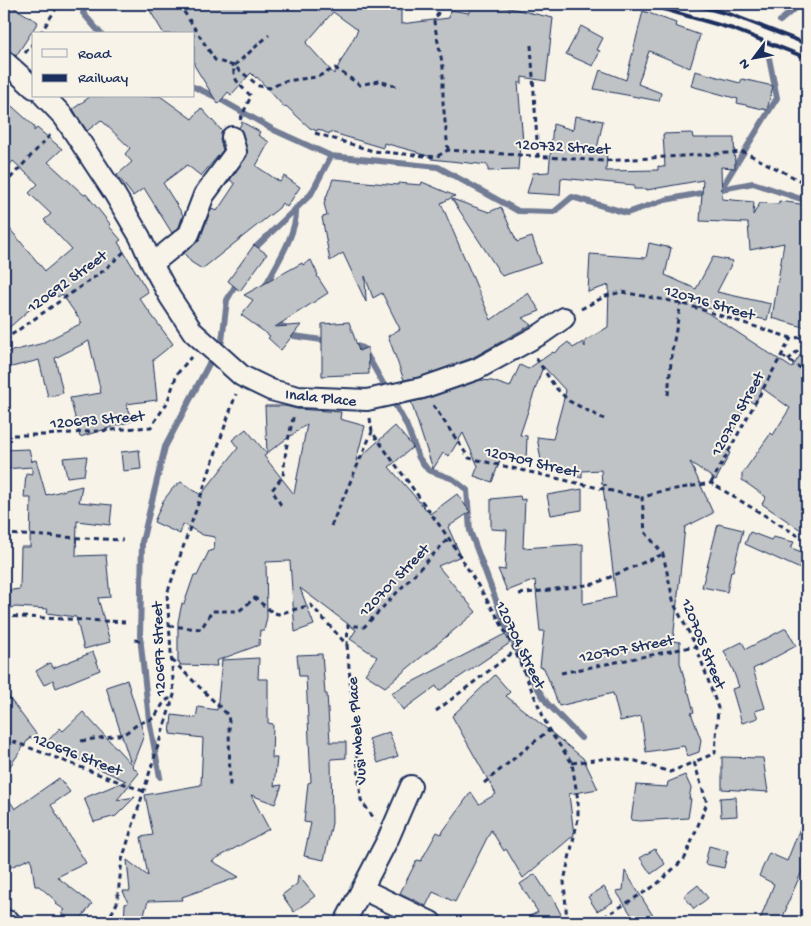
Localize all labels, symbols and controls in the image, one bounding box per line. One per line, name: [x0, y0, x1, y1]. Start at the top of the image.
legend: [32, 32, 195, 98]
north arrow: [728, 32, 778, 82]
text: Road: [78, 46, 112, 64]
text: N: [735, 55, 755, 72]
text: Railway: [78, 70, 129, 88]
street label: 120732 Street: [514, 136, 612, 161]
street label: 120692 Street: [24, 247, 113, 319]
street label: 120716 Street: [661, 282, 758, 327]
street label: 120718 Street: [708, 368, 771, 461]
street label: Inala Place: [284, 386, 358, 413]
street label: 120693 Street: [49, 408, 147, 435]
street label: 120709 Street: [482, 443, 581, 484]
street label: 120701 Street: [355, 540, 436, 622]
street label: 120705 Street: [675, 595, 729, 694]
street label: 120704 Street: [489, 598, 549, 694]
street label: 120697 Street: [149, 600, 172, 697]
street label: 120707 Street: [577, 632, 677, 669]
street label: Vusi Mbele Place: [344, 675, 373, 786]
street label: 120696 Street: [28, 730, 125, 783]

